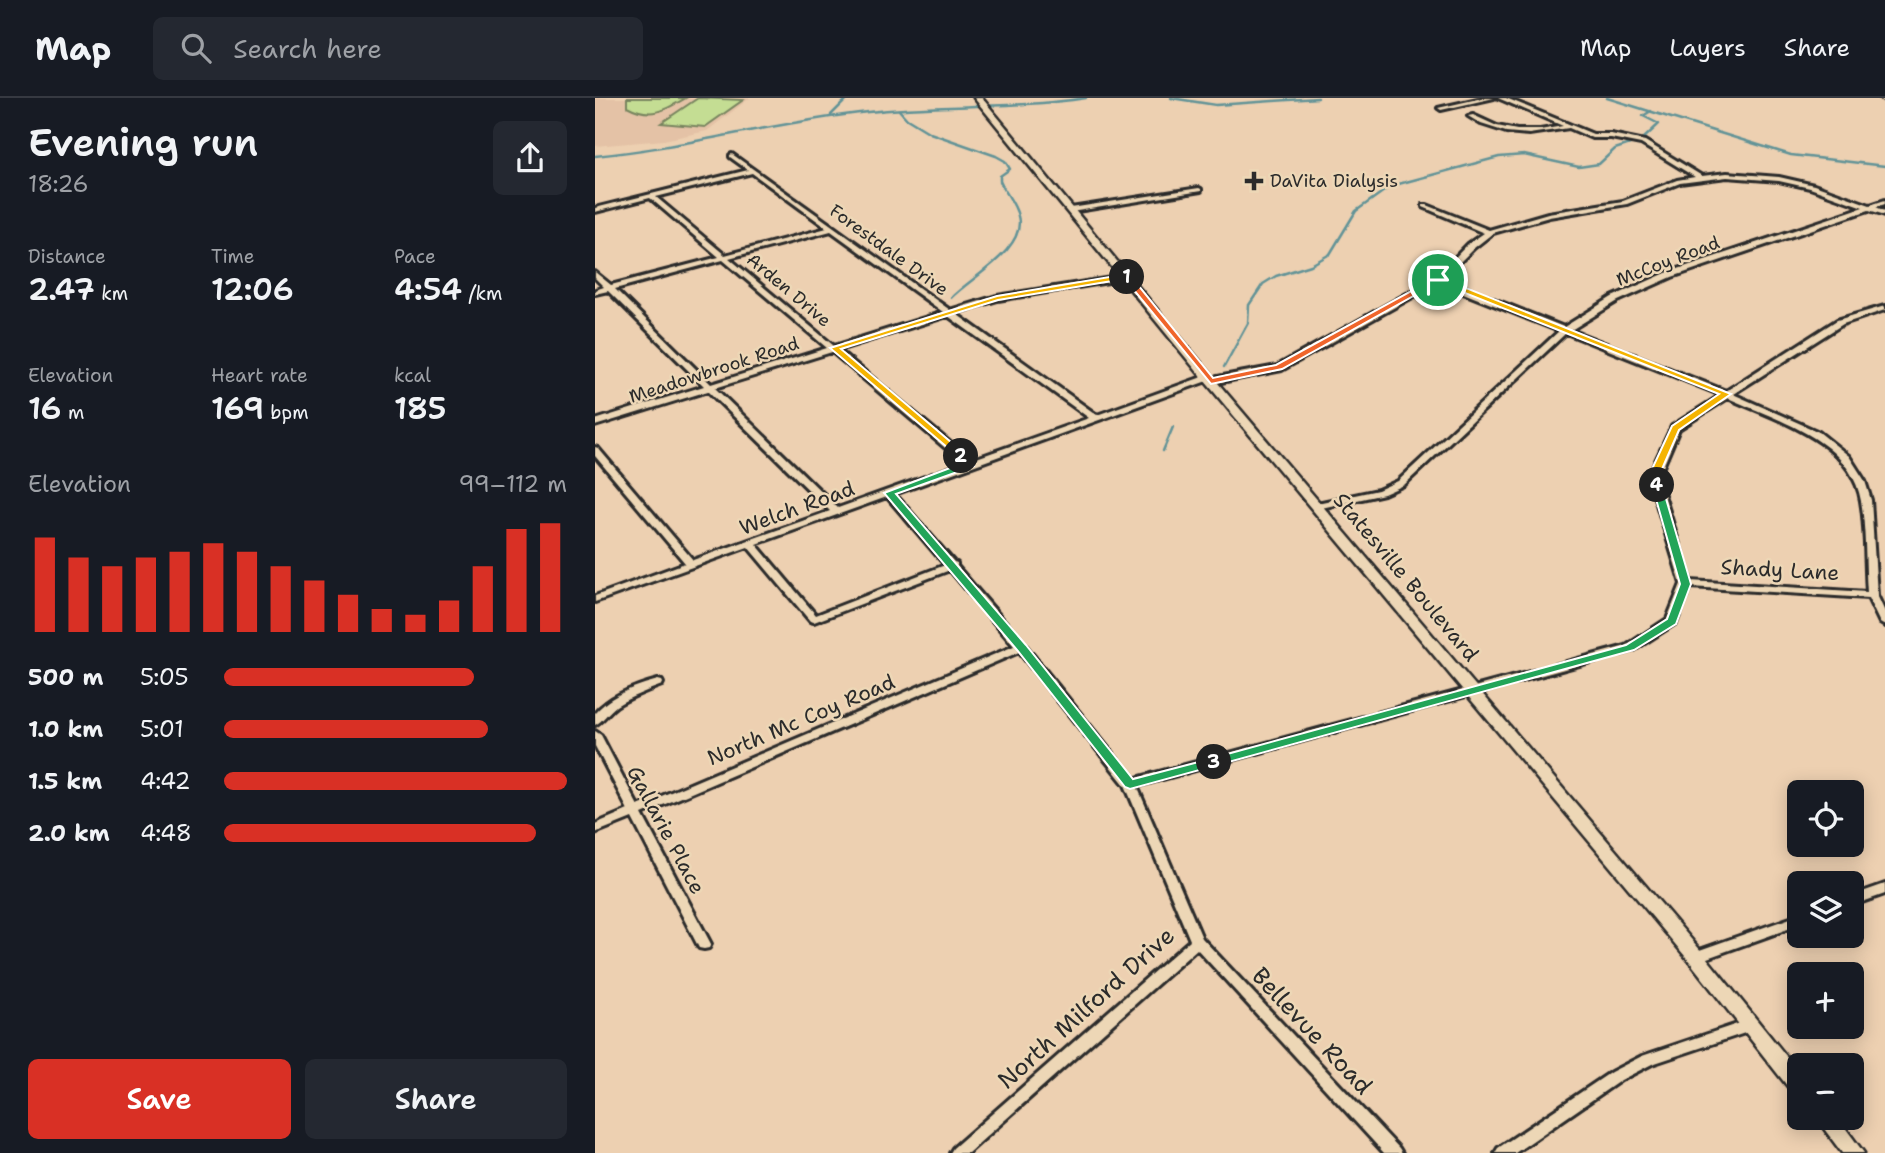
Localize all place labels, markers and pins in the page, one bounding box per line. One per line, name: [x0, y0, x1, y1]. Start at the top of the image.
place label: DaVita Dialysis: [1270, 169, 1398, 193]
marker: DaVita Dialysis: [1244, 171, 1264, 191]
pin: [1408, 250, 1468, 310]
pin: 1: [1109, 260, 1145, 294]
pin: 2: [943, 438, 979, 474]
pin: 4: [1639, 468, 1675, 502]
pin: 3: [1197, 744, 1231, 780]

